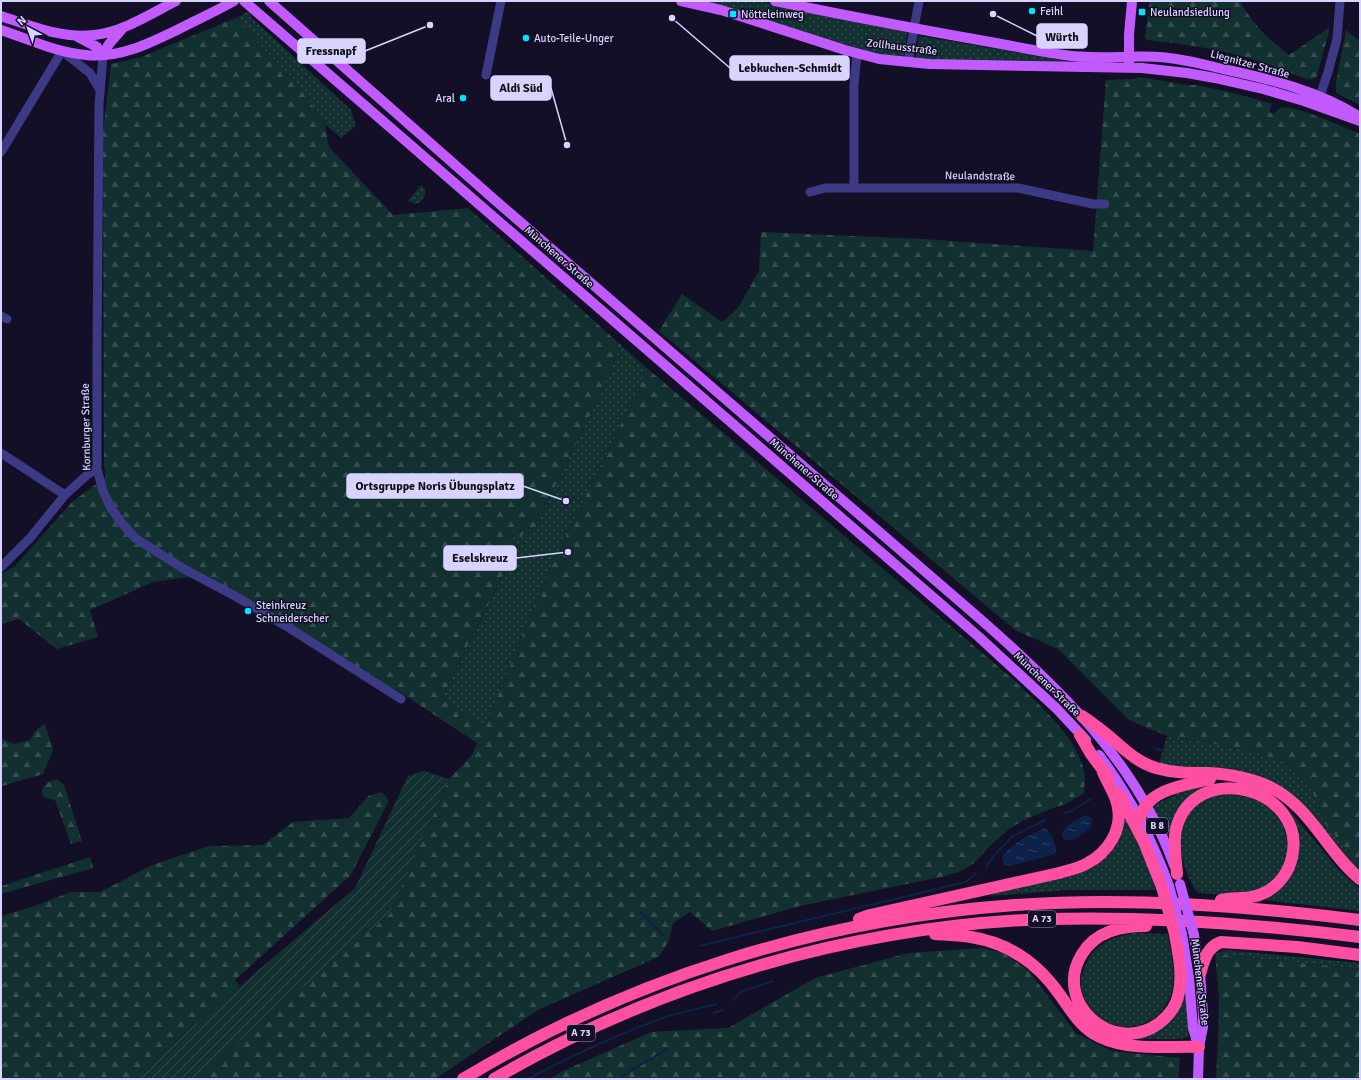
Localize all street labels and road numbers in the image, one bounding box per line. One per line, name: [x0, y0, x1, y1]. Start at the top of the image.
street label: Zollhausstraße: [866, 36, 938, 58]
street label: Liegnitzer Straße: [1209, 47, 1291, 81]
street label: Neulandstraße: [945, 169, 1015, 183]
street label: Münchener Straße: [522, 223, 596, 291]
street label: Kornburger Straße: [79, 383, 93, 471]
street label: Münchener Straße: [767, 435, 841, 503]
street label: Münchener Straße: [1011, 649, 1083, 719]
road number: B 8: [1146, 818, 1168, 834]
road number: A 73: [1028, 911, 1056, 927]
street label: Münchener Straße: [1188, 938, 1212, 1026]
road number: A 73: [567, 1025, 595, 1041]

